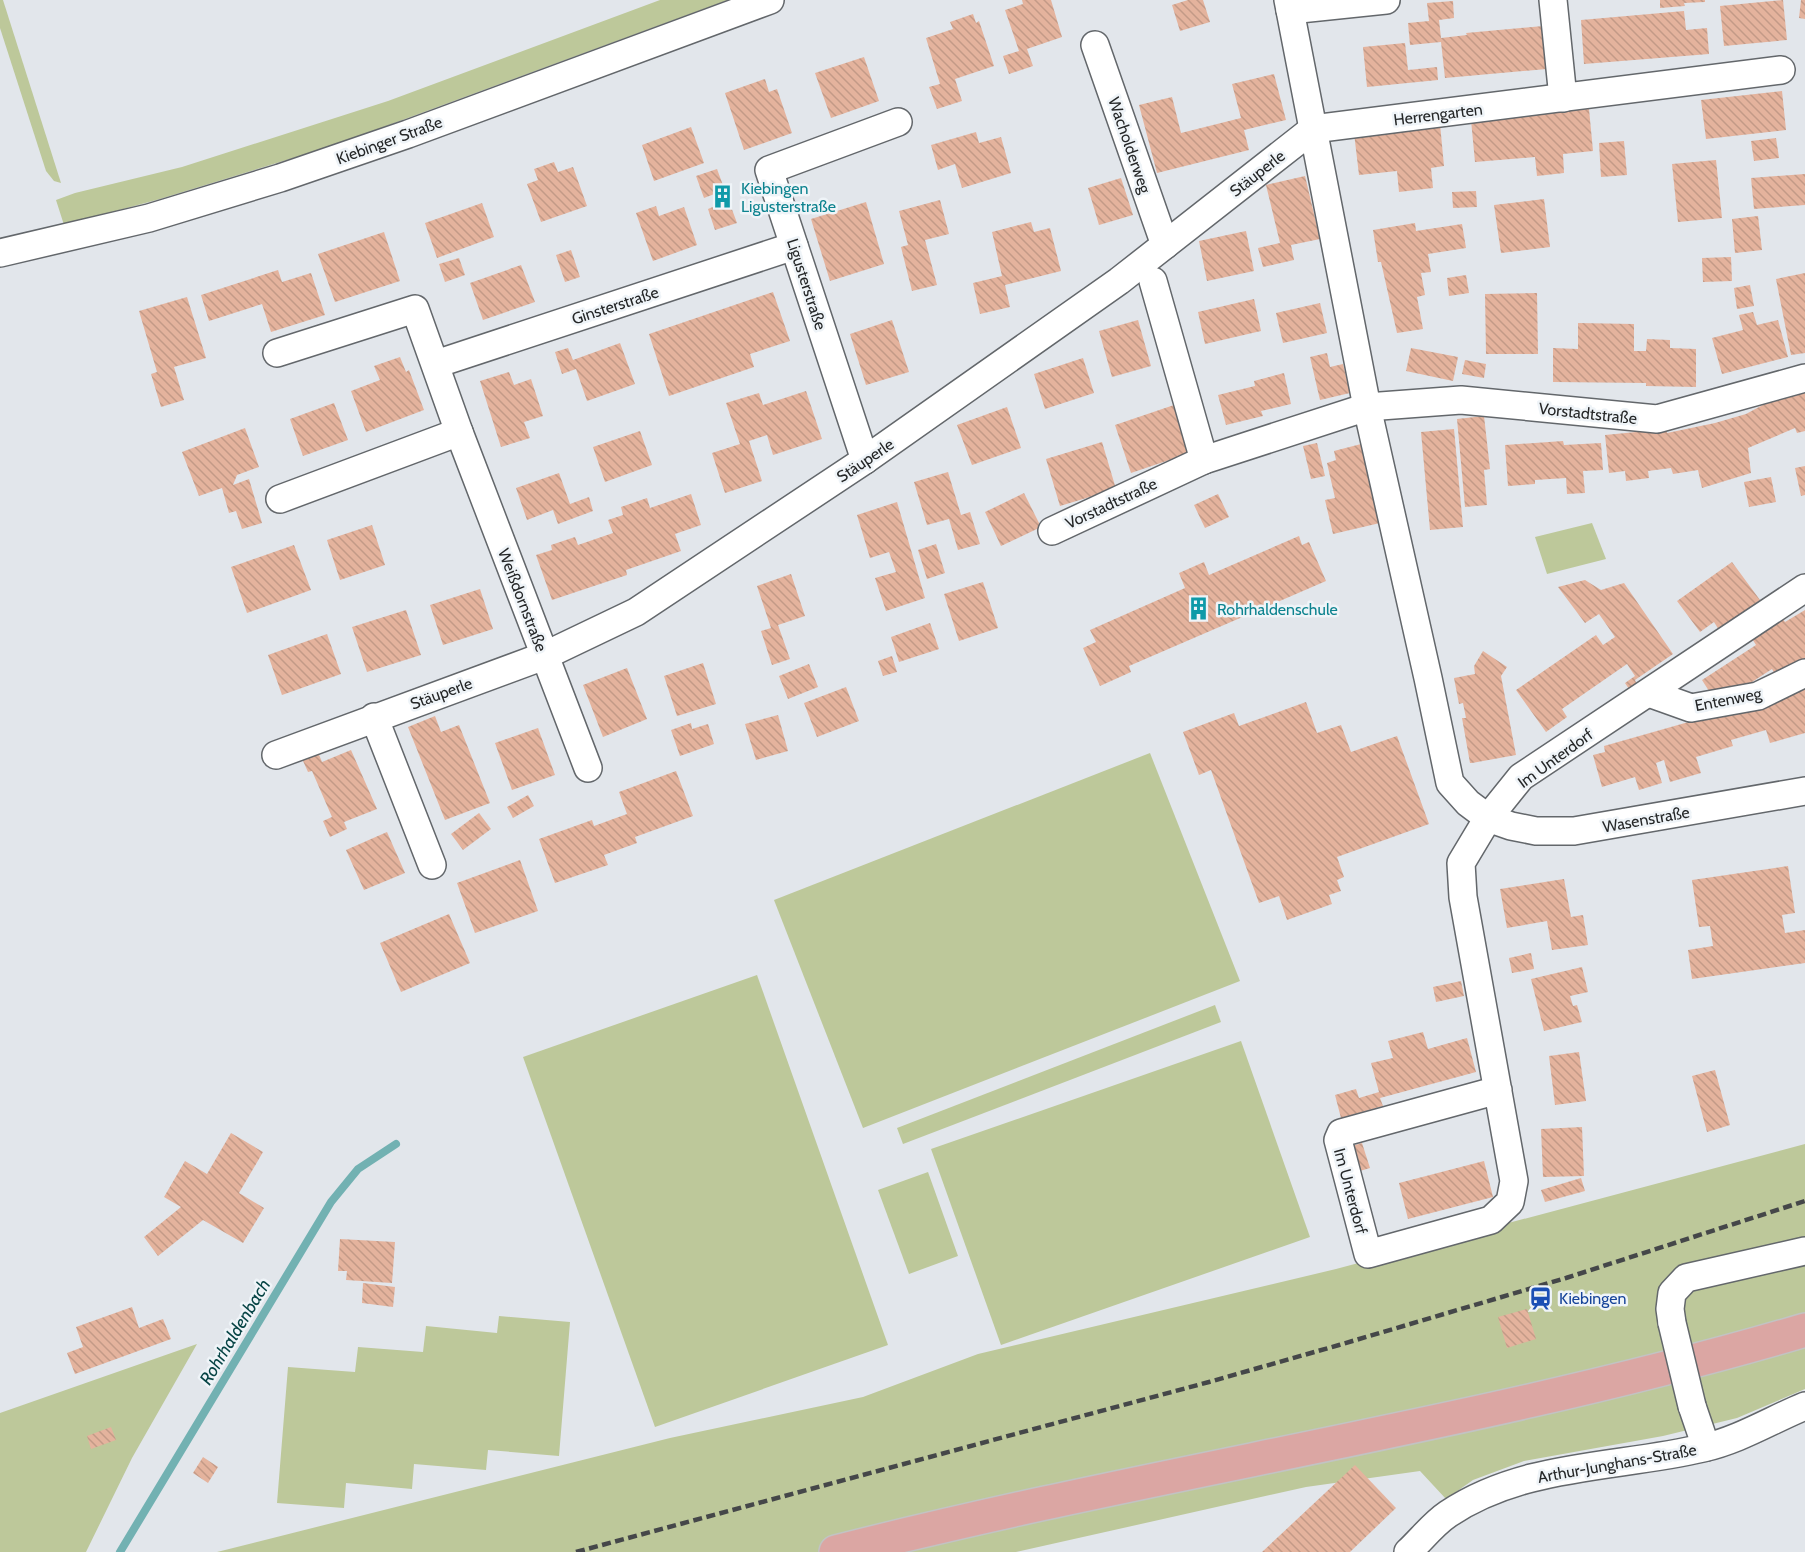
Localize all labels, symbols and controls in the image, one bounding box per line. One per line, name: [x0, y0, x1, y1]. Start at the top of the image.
street label: Wacholderweg: [1104, 95, 1155, 197]
street label: Herrengarten: [1392, 100, 1484, 129]
street label: Kiebinger Straße: [334, 112, 445, 168]
street label: Stäuperle: [1226, 146, 1289, 201]
place label: Kiebingen Ligusterstraße: [741, 179, 836, 216]
building icon: Kiebingen Ligusterstraße: [710, 184, 736, 210]
street label: Ligusterstraße: [783, 236, 830, 332]
street label: Ginsterstraße: [569, 283, 661, 328]
street label: Vorstadtstraße: [1538, 399, 1638, 428]
street label: Stäuperle: [833, 434, 897, 486]
street label: Vorstadtstraße: [1063, 474, 1160, 533]
street label: Weißdornstraße: [494, 546, 551, 654]
building icon: Rohrhaldenschule: [1186, 596, 1212, 622]
place label: Rohrhaldenschule: [1217, 600, 1338, 619]
street label: Stäuperle: [408, 673, 475, 713]
street label: Entenweg: [1693, 684, 1764, 715]
street label: Im Unterdorf: [1514, 724, 1597, 792]
street label: Wasenstraße: [1601, 803, 1691, 836]
street label: Im Unterdorf: [1330, 1146, 1371, 1237]
water label: Rohrhaldenbach: [195, 1275, 275, 1389]
station icon: Kiebingen: [1528, 1285, 1554, 1311]
place label: Kiebingen: [1559, 1289, 1626, 1308]
street label: Arthur-Junghans-Straße: [1536, 1440, 1698, 1487]

